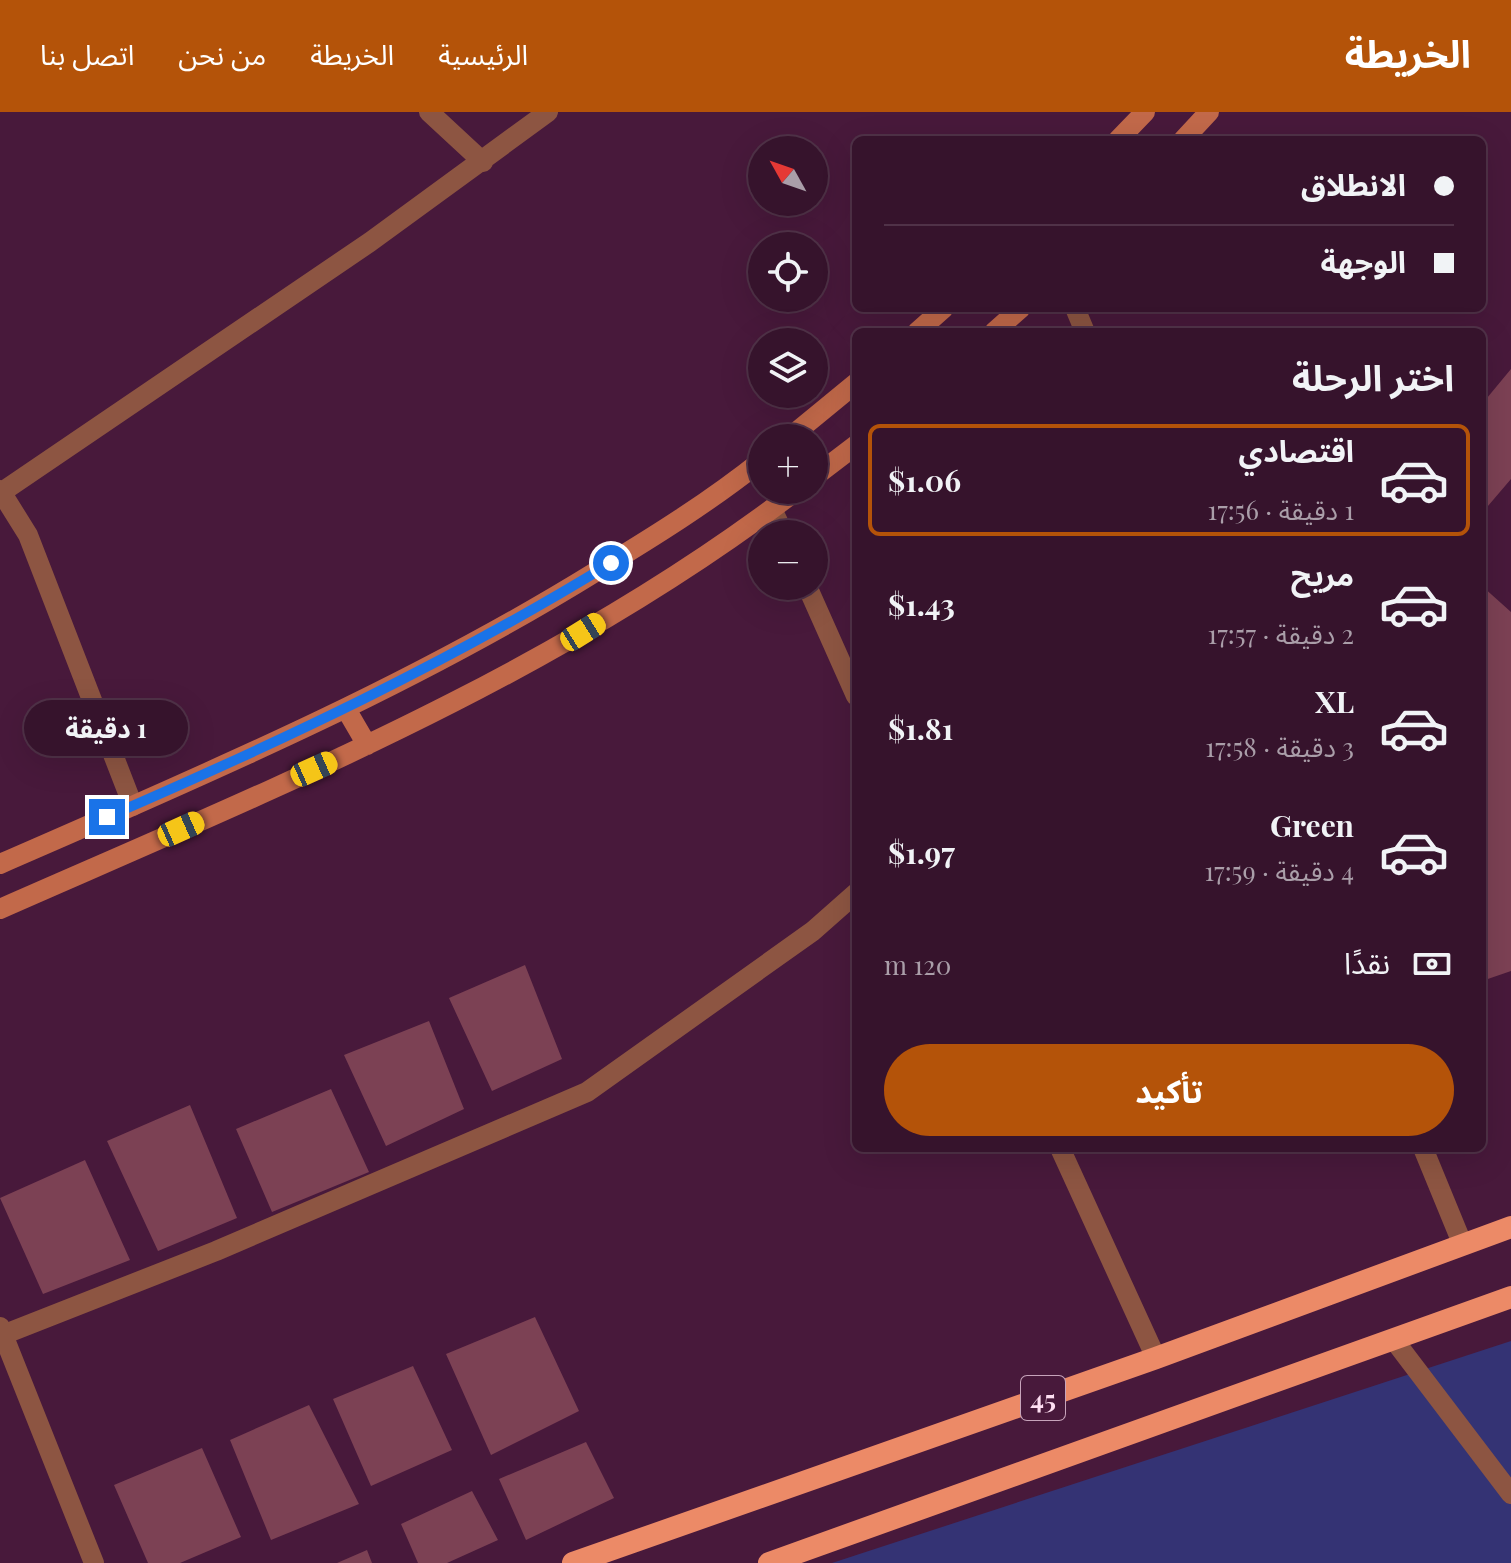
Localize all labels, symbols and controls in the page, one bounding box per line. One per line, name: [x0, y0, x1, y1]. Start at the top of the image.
text: الخريطة: [1345, 27, 1471, 78]
text: اتصل بنا: [40, 35, 134, 72]
text: من نحن: [178, 35, 266, 72]
text: الخريطة: [310, 35, 394, 72]
text: الرئيسية: [438, 35, 528, 72]
north arrow: [748, 136, 828, 216]
map controls: [748, 136, 828, 600]
text: الانطلاق: [1301, 164, 1406, 204]
button: locate: [748, 232, 828, 312]
text: الوجهة: [1321, 241, 1406, 281]
button: layers: [748, 328, 828, 408]
text: اختر الرحلة: [1292, 352, 1454, 400]
button: +: [748, 424, 828, 504]
text: اقتصادي: [1239, 430, 1354, 470]
icon: car: [1378, 444, 1450, 516]
text: $1.06: [888, 460, 961, 500]
text: 1 دقيقة · 17:56: [1208, 492, 1354, 527]
button: −: [748, 520, 828, 600]
route start: [593, 545, 629, 581]
text: مريح: [1291, 554, 1354, 594]
icon: car: [1378, 568, 1450, 640]
text: $1.43: [888, 584, 955, 624]
car: [556, 609, 610, 655]
text: 2 دقيقة · 17:57: [1208, 616, 1354, 651]
text: XL: [1315, 681, 1354, 721]
icon: car: [1378, 692, 1450, 764]
callout: 1 دقيقة: [25, 701, 189, 757]
text: $1.81: [888, 708, 953, 748]
text: 1 دقيقة: [65, 710, 147, 745]
text: 3 دقيقة · 17:58: [1205, 729, 1354, 764]
car: [287, 748, 341, 790]
route end: [89, 799, 125, 835]
text: Green: [1270, 805, 1354, 845]
car: [154, 808, 208, 850]
icon: car: [1378, 816, 1450, 888]
text: $1.97: [888, 832, 955, 872]
text: 4 دقيقة · 17:59: [1205, 853, 1354, 888]
text: نقدًا: [1344, 942, 1390, 982]
icon: cash: [1410, 942, 1454, 986]
text: 120 m: [884, 947, 951, 982]
button: تأكيد: [884, 1044, 1454, 1136]
road number: 45: [1021, 1376, 1065, 1420]

